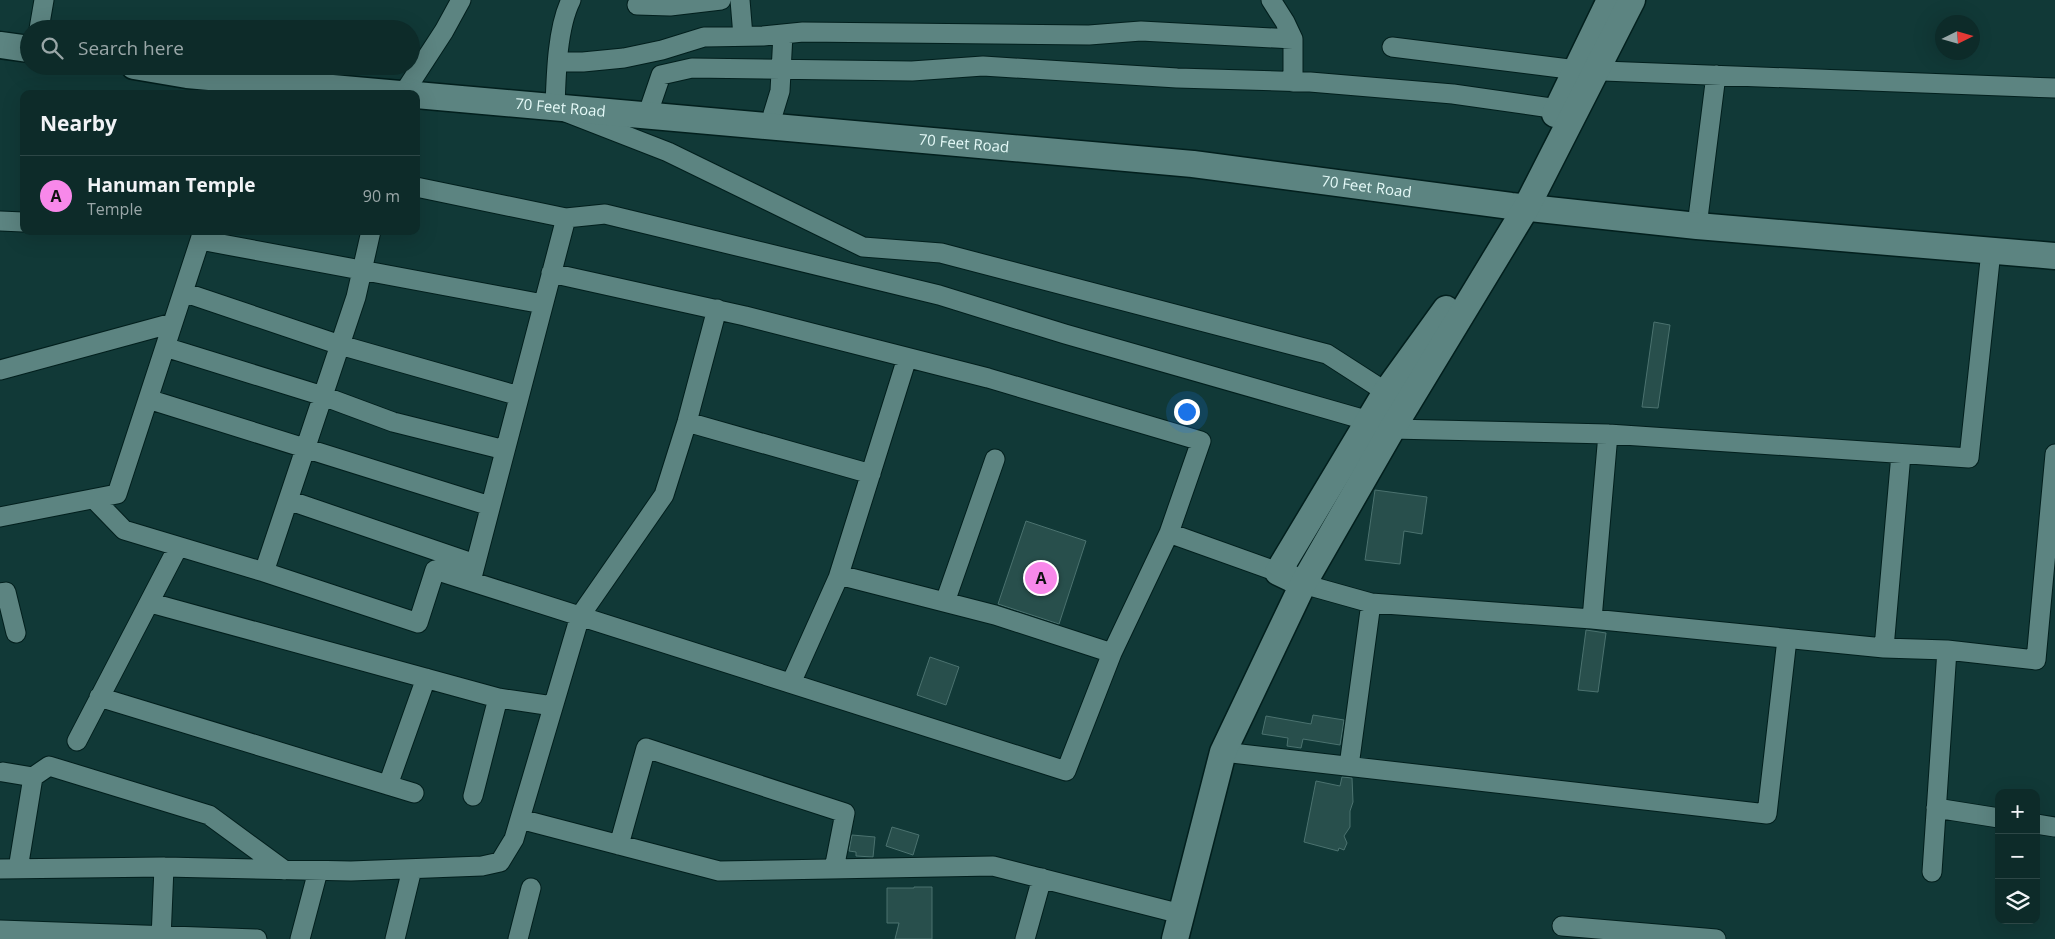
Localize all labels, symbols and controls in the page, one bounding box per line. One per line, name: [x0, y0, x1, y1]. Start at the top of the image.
north arrow: [1935, 15, 1980, 60]
search box: [20, 20, 420, 75]
icon: search: [38, 34, 66, 62]
text: Search here: [78, 35, 184, 61]
street label: 70 Feet Road: [514, 93, 607, 121]
text: Nearby: [40, 109, 117, 137]
street label: 70 Feet Road: [918, 129, 1010, 157]
street label: 70 Feet Road: [1320, 170, 1413, 202]
text: Hanuman Temple: [87, 172, 255, 198]
text: A: [50, 185, 62, 207]
text: 90 m: [363, 185, 400, 207]
text: Temple: [87, 198, 142, 220]
your location: [1174, 399, 1200, 425]
pin: A: [1025, 559, 1057, 597]
map controls: [1995, 789, 2040, 924]
button: +: [1995, 789, 2040, 834]
button: −: [1995, 834, 2040, 879]
button: layers: [1995, 879, 2040, 924]

